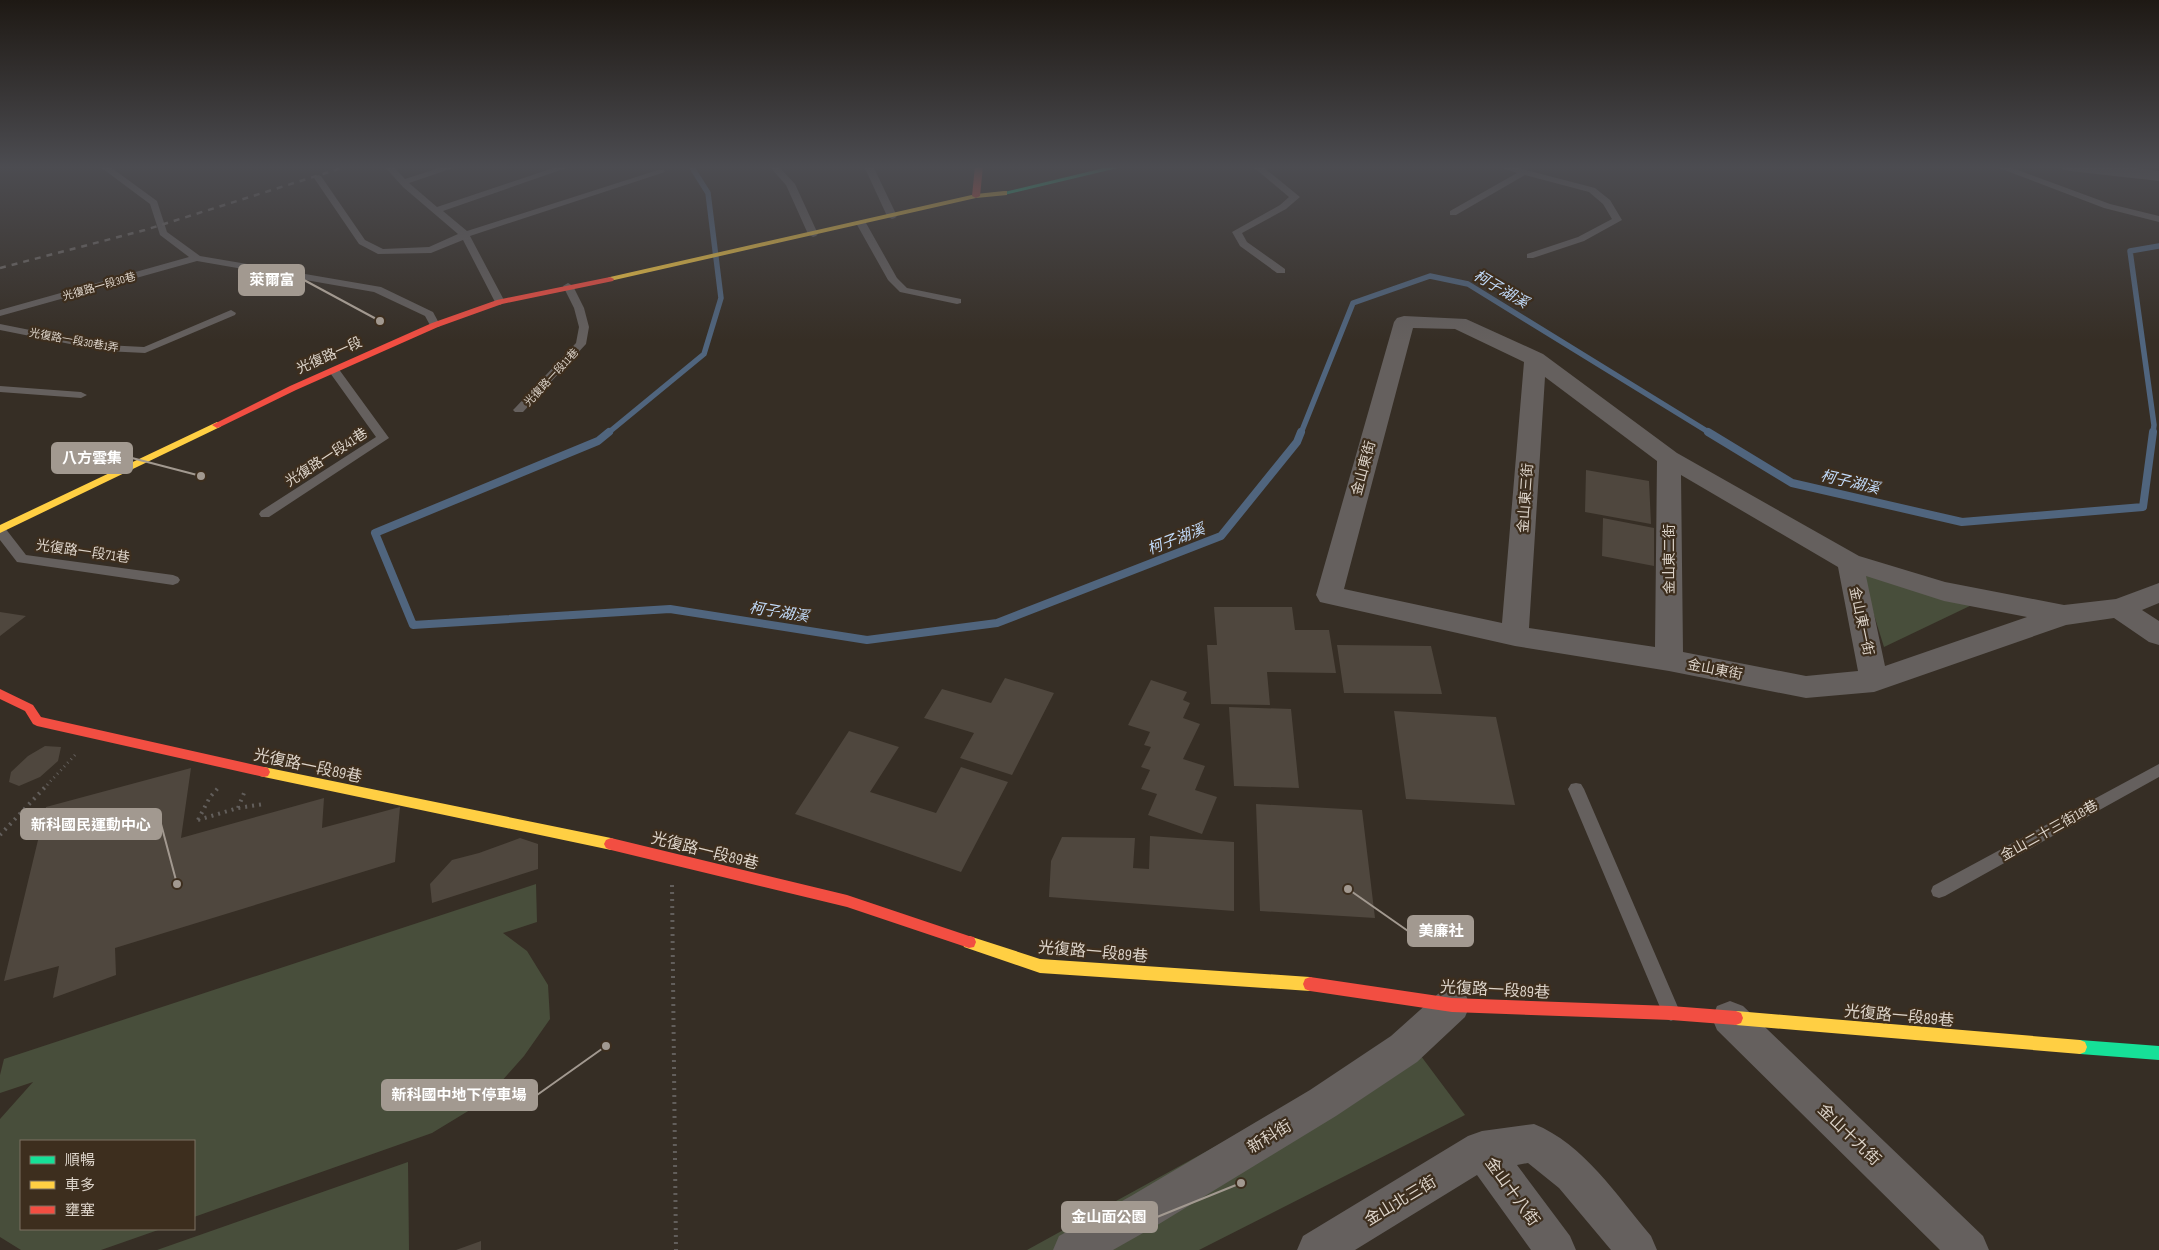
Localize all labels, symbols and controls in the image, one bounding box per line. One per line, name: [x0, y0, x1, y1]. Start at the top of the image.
callout: 萊爾富: [239, 265, 304, 295]
water label: 柯子湖溪: [1470, 266, 1533, 314]
street label: 光復路一段30巷: [61, 270, 137, 303]
text: 萊爾富: [249, 271, 295, 290]
street label: 光復路一段30巷1弄: [28, 326, 120, 355]
street label: 光復路一段: [294, 333, 365, 377]
street label: 光復路一段11巷: [521, 346, 581, 409]
street label: 光復路一段41巷: [282, 424, 371, 490]
street label: 金山東街: [1348, 439, 1379, 497]
callout: 八方雲集: [52, 443, 132, 473]
text: 八方雲集: [62, 449, 122, 468]
street label: 金山東三街: [1515, 463, 1536, 534]
water label: 柯子湖溪: [1819, 466, 1883, 499]
water label: 柯子湖溪: [1145, 519, 1209, 559]
street label: 金山東二街: [1661, 524, 1678, 594]
street label: 光復路一段71巷: [35, 536, 131, 566]
street label: 金山東一街: [1846, 585, 1877, 657]
water label: 柯子湖溪: [748, 598, 812, 627]
street label: 金山東街: [1686, 656, 1744, 683]
street label: 光復路一段89巷: [252, 746, 364, 787]
street label: 金山二十三街18巷: [1997, 797, 2101, 864]
callout: 新科國民運動中心: [21, 809, 161, 839]
text: 新科國民運動中心: [31, 816, 151, 835]
street label: 光復路一段89巷: [649, 829, 760, 874]
callout: 美廉社: [1408, 916, 1473, 946]
text: 美廉社: [1418, 922, 1464, 941]
street label: 光復路一段89巷: [1037, 938, 1149, 967]
street label: 光復路一段89巷: [1439, 978, 1550, 1003]
street label: 光復路一段89巷: [1843, 1002, 1955, 1031]
callout: 新科國中地下停車場: [382, 1080, 537, 1110]
text: 新科國中地下停車場: [391, 1086, 527, 1105]
street label: 金山十九街: [1814, 1100, 1884, 1170]
street label: 新科街: [1244, 1117, 1295, 1158]
legend: [20, 1140, 195, 1230]
text: 順暢: [65, 1151, 95, 1170]
street label: 金山十八街: [1481, 1154, 1543, 1230]
street label: 金山北三街: [1362, 1173, 1440, 1230]
text: 車多: [65, 1176, 95, 1195]
text: 壅塞: [65, 1201, 95, 1220]
callout: 金山面公園: [1062, 1202, 1157, 1232]
text: 金山面公園: [1071, 1208, 1147, 1227]

